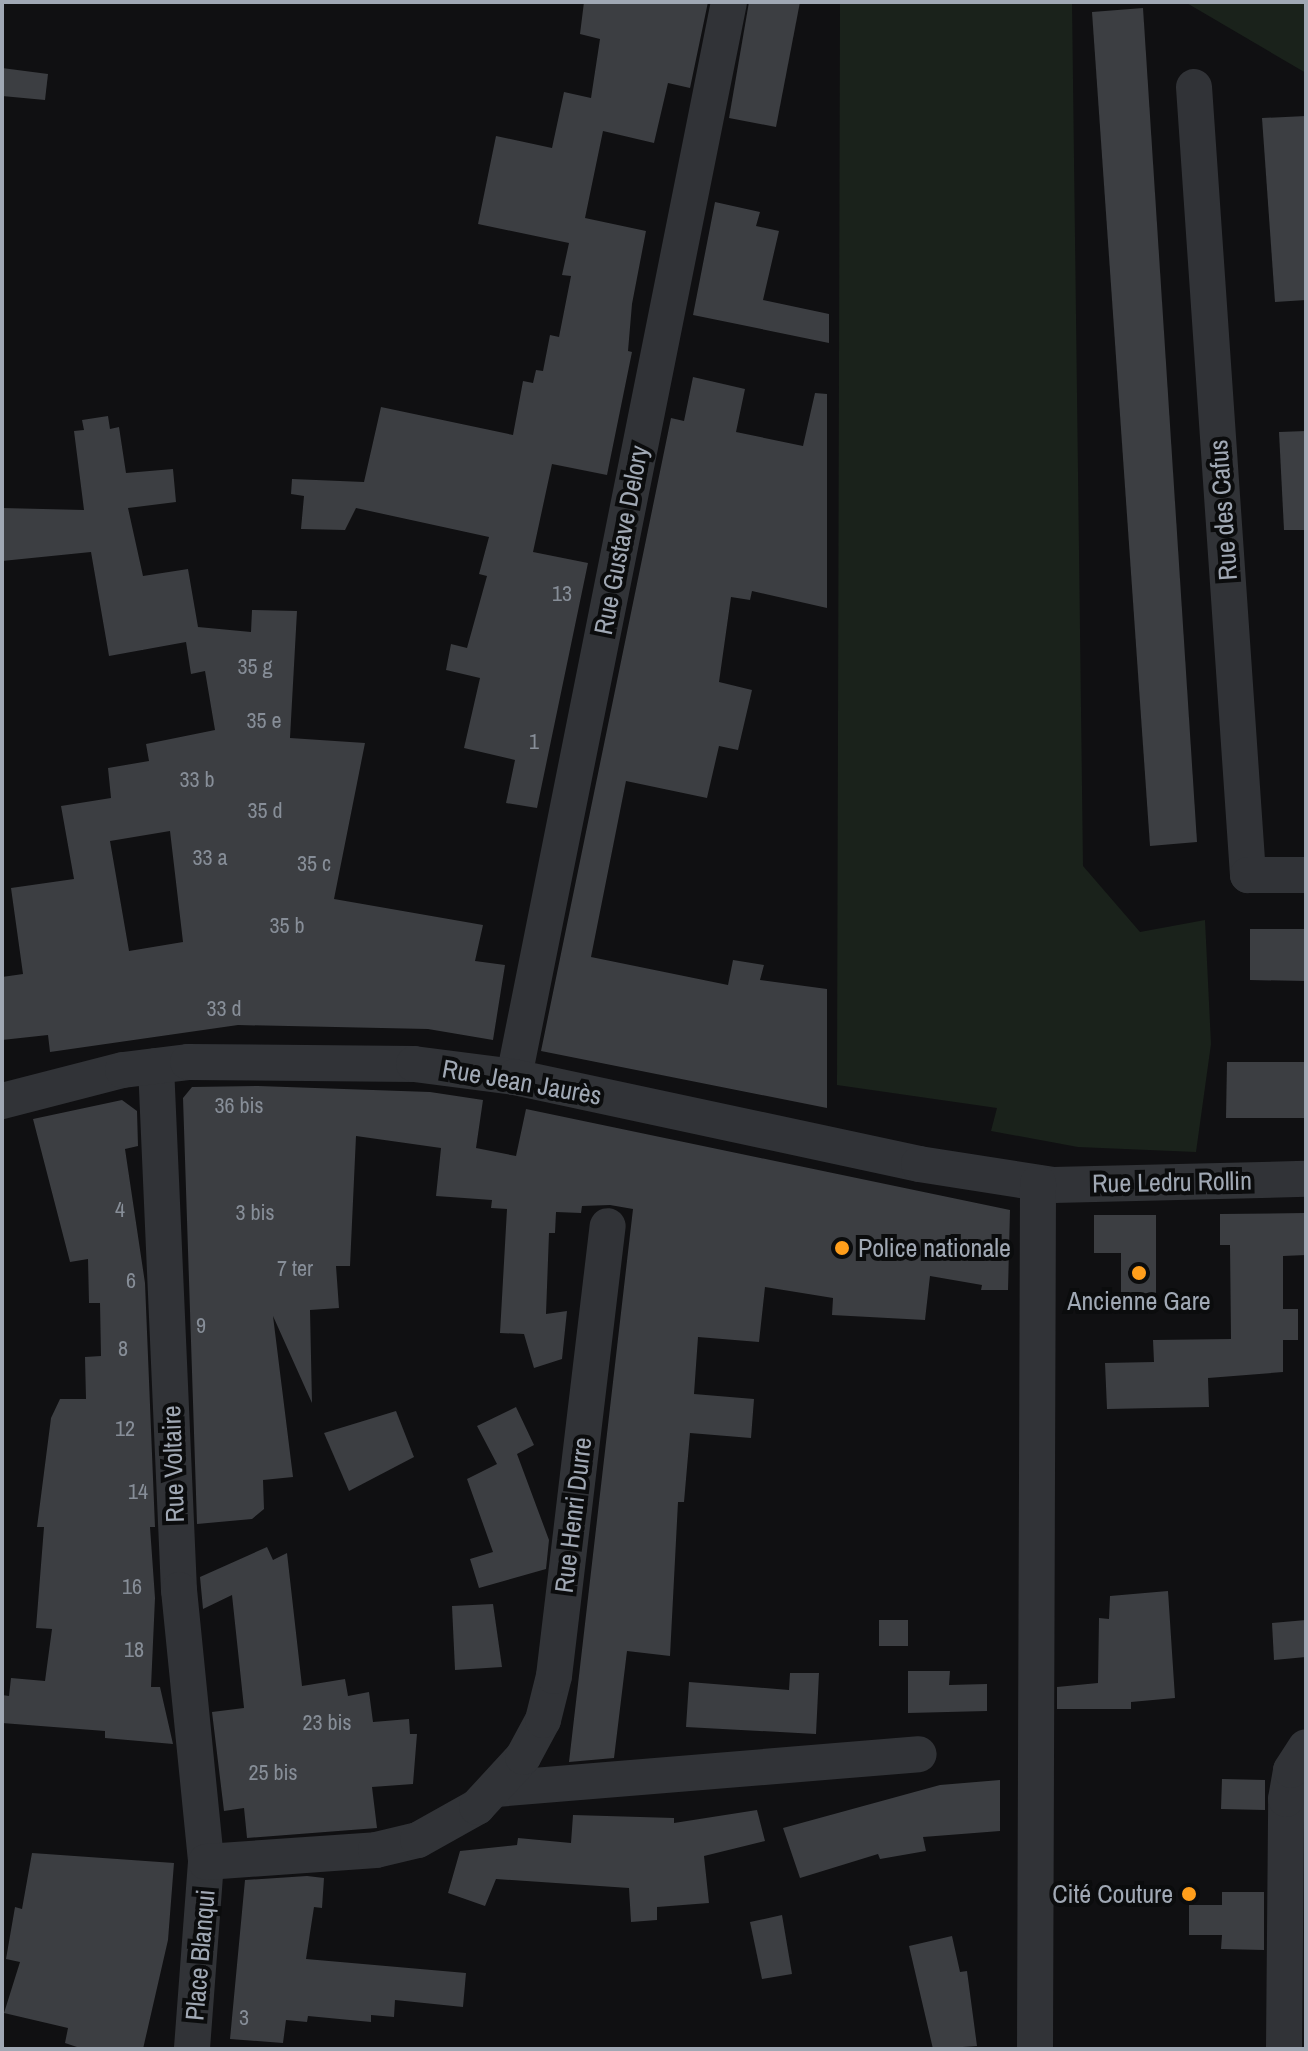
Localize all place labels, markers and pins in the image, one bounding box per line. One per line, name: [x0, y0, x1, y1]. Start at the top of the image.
place label: Police nationale: [858, 1232, 1011, 1264]
marker: Police nationale: [833, 1239, 851, 1257]
marker: Ancienne Gare: [1130, 1264, 1148, 1282]
place label: Ancienne Gare: [1067, 1285, 1211, 1317]
place label: Cité Couture: [1052, 1878, 1173, 1910]
marker: Cité Couture: [1180, 1885, 1198, 1903]

